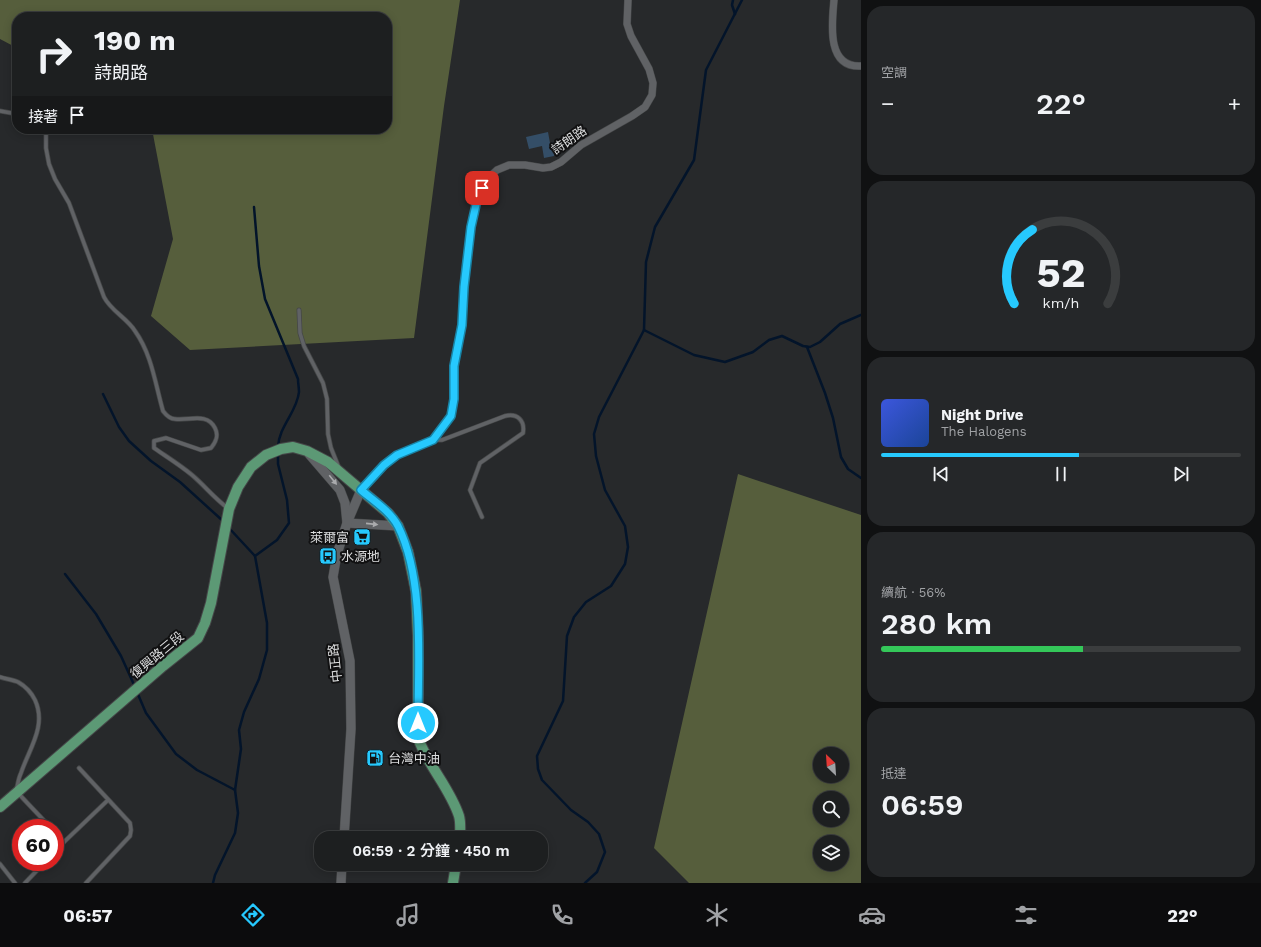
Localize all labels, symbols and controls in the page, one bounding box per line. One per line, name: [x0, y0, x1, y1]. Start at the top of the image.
text: 190 m: [94, 24, 176, 57]
icon: right: [28, 28, 80, 80]
text: 詩朗路: [94, 62, 148, 83]
text: 空調: [881, 65, 907, 80]
text: 22°: [1036, 86, 1086, 121]
text: −: [881, 91, 894, 116]
text: +: [1228, 91, 1241, 116]
icon: arrive: [66, 104, 88, 126]
text: 接著: [28, 108, 58, 126]
street label: 詩朗路: [549, 123, 589, 157]
pin: [465, 171, 499, 205]
icon: arrive: [471, 177, 493, 199]
text: 52: [1036, 248, 1086, 297]
text: km/h: [1043, 295, 1079, 311]
text: Night Drive: [941, 406, 1024, 424]
text: The Halogens: [941, 424, 1027, 439]
icon: previous: [930, 463, 952, 485]
icon: pause: [1050, 463, 1072, 485]
icon: next: [1170, 463, 1192, 485]
one-way arrow: [329, 475, 338, 486]
one-way arrow: [366, 521, 378, 528]
supermarket icon: 萊爾富: [352, 527, 372, 547]
place label: 萊爾富: [310, 530, 349, 545]
bus stop icon: 水源地: [318, 546, 338, 566]
place label: 水源地: [341, 549, 380, 564]
text: 續航 · 56%: [881, 585, 945, 600]
text: 280 km: [881, 606, 992, 641]
street label: 復興路三段: [127, 628, 187, 682]
street label: 中正路: [326, 643, 344, 683]
position arrow: [397, 702, 439, 744]
north arrow: [813, 747, 849, 783]
map controls: [813, 747, 849, 871]
fuel station icon: 台灣中油: [365, 748, 385, 768]
place label: 台灣中油: [388, 751, 440, 766]
text: 抵達: [881, 766, 907, 781]
text: 06:59: [881, 787, 963, 822]
button: search: [813, 791, 849, 827]
speed limit sign: 60: [12, 819, 64, 871]
button: layers: [813, 835, 849, 871]
text: 06:59 · 2 分鐘 · 450 m: [352, 842, 510, 860]
icon: directions: [239, 901, 267, 929]
icon: music: [394, 901, 422, 929]
icon: phone: [548, 901, 576, 929]
icon: climate: [703, 901, 731, 929]
icon: car: [858, 901, 886, 929]
icon: filters: [1012, 901, 1040, 929]
text: 06:57: [63, 905, 112, 926]
text: 22°: [1167, 905, 1198, 926]

